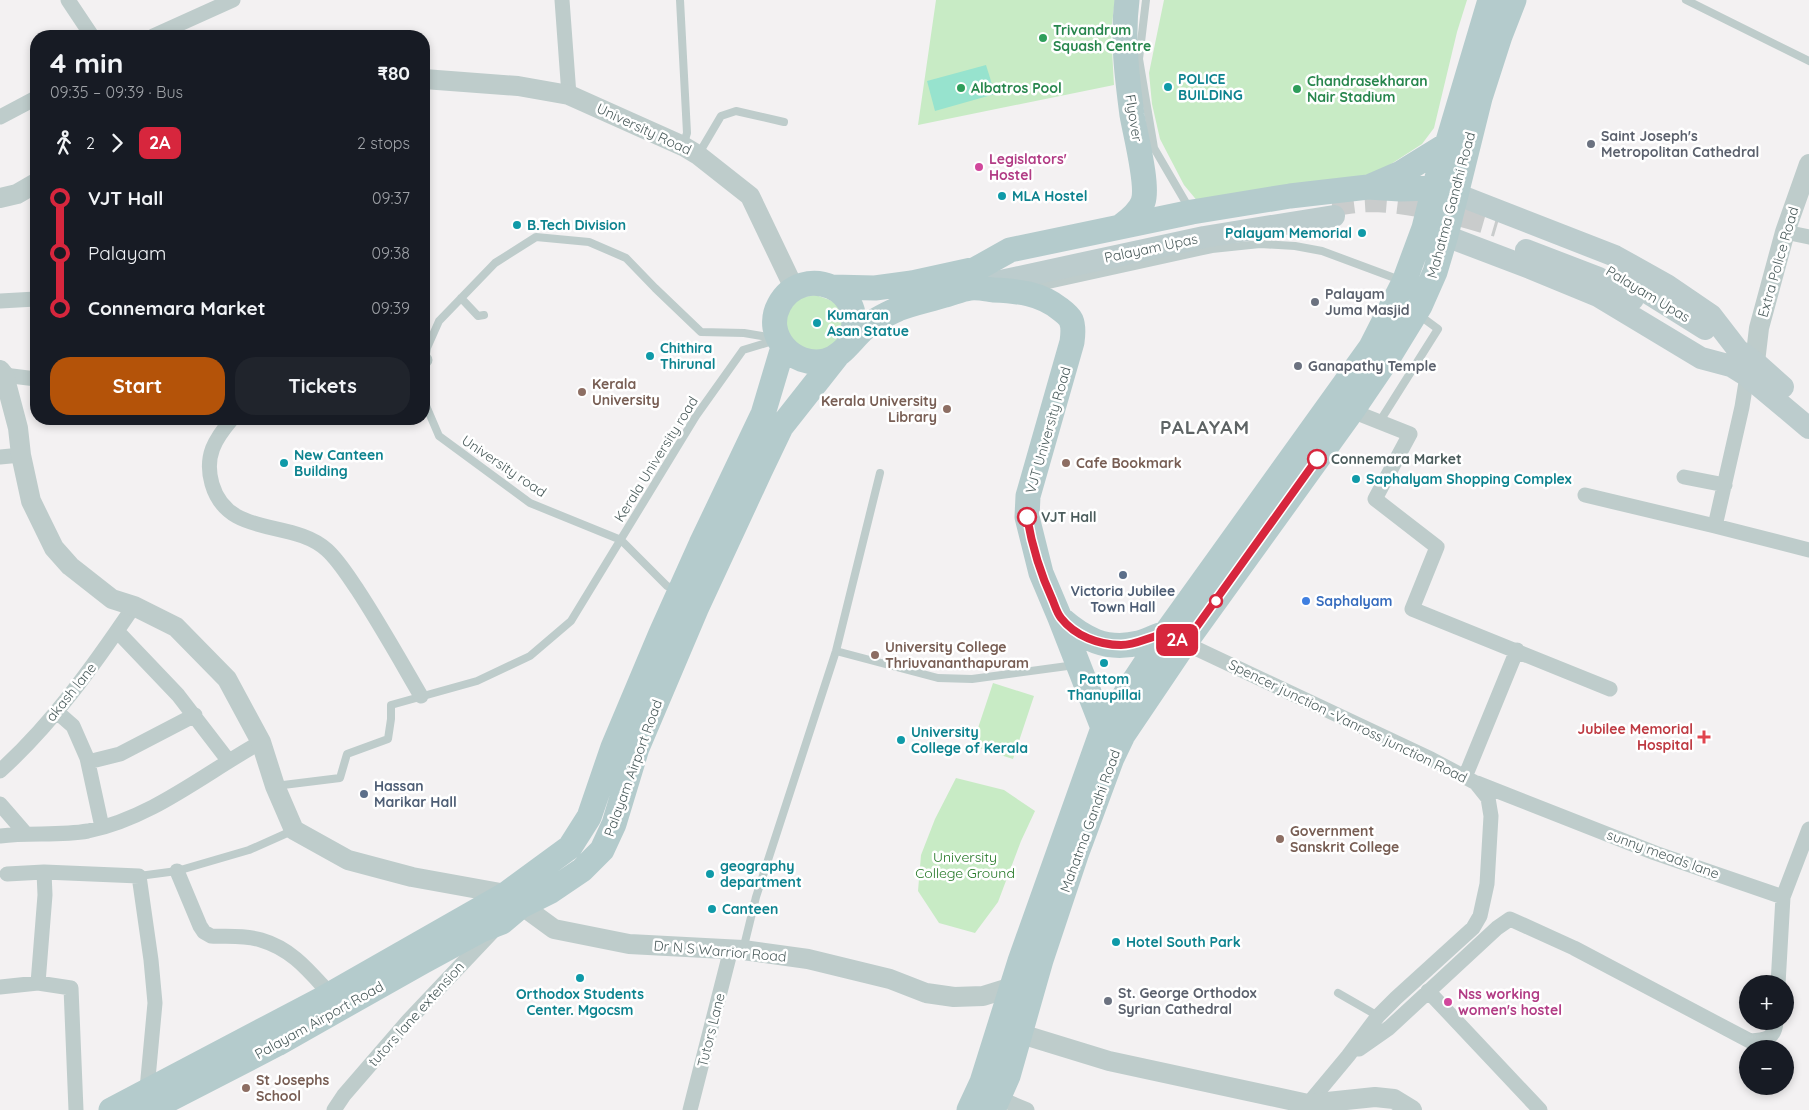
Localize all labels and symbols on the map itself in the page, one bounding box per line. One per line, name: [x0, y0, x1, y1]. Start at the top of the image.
place label: Trivandrum Squash Centre: [1053, 21, 1151, 55]
marker: Trivandrum Squash Centre: [1037, 32, 1049, 44]
place label: POLICE BUILDING: [1178, 70, 1243, 104]
place label: Chandrasekharan Nair Stadium: [1307, 72, 1428, 106]
place label: Albatros Pool: [971, 79, 1062, 97]
marker: POLICE BUILDING: [1162, 81, 1174, 93]
marker: Albatros Pool: [955, 82, 967, 94]
marker: Chandrasekharan Nair Stadium: [1291, 83, 1303, 95]
street label: Flyover: [1121, 93, 1147, 144]
street label: University Road: [594, 99, 694, 159]
place label: Saint Joseph's Metropolitan Cathedral: [1601, 127, 1759, 161]
street label: Mahatma Gandhi Road: [1423, 130, 1479, 280]
marker: Saint Joseph's Metropolitan Cathedral: [1585, 138, 1597, 150]
place label: Legislators' Hostel: [989, 150, 1067, 184]
marker: Legislators' Hostel: [973, 161, 985, 173]
place label: MLA Hostel: [1012, 187, 1087, 205]
marker: MLA Hostel: [996, 190, 1008, 202]
street label: Extra Police Road: [1754, 205, 1802, 319]
place label: B.Tech Division: [527, 216, 626, 234]
marker: B.Tech Division: [511, 219, 523, 231]
place label: Palayam Memorial: [1225, 224, 1352, 242]
marker: Palayam Memorial: [1356, 227, 1368, 239]
street label: Palayam Upas: [1103, 229, 1199, 267]
street label: Palayam Upas: [1603, 262, 1693, 326]
place label: Palayam Juma Masjid: [1325, 285, 1410, 319]
marker: Palayam Juma Masjid: [1309, 296, 1321, 308]
place label: Kumaran Asan Statue: [827, 306, 909, 340]
marker: Kumaran Asan Statue: [811, 317, 823, 329]
place label: Chithira Thirunal: [660, 339, 715, 373]
marker: Chithira Thirunal: [644, 350, 656, 362]
place label: Ganapathy Temple: [1308, 357, 1436, 375]
marker: Ganapathy Temple: [1292, 360, 1304, 372]
street label: VJT University Road: [1021, 364, 1075, 496]
place label: Kerala University: [592, 375, 660, 409]
marker: Kerala University: [576, 386, 588, 398]
place label: Kerala University Library: [821, 392, 937, 426]
street label: Kerala University road: [610, 393, 702, 525]
marker: Kerala University Library: [941, 403, 953, 415]
district label: PALAYAM: [1160, 415, 1250, 439]
street label: University road: [458, 431, 550, 501]
place label: New Canteen Building: [294, 446, 384, 480]
marker: Connemara Market: [1307, 449, 1327, 469]
place label: Connemara Market: [1331, 450, 1462, 468]
place label: Cafe Bookmark: [1076, 454, 1182, 472]
marker: New Canteen Building: [278, 457, 290, 469]
marker: Cafe Bookmark: [1060, 457, 1072, 469]
place label: Saphalyam Shopping Complex: [1366, 470, 1572, 488]
marker: Saphalyam Shopping Complex: [1350, 473, 1362, 485]
marker: VJT Hall: [1017, 507, 1037, 527]
place label: VJT Hall: [1041, 508, 1097, 526]
marker: Victoria Jubilee Town Hall: [1117, 569, 1129, 581]
place label: Victoria Jubilee Town Hall: [1071, 582, 1175, 616]
place label: Saphalyam: [1316, 592, 1392, 610]
unlabelled marker: [1209, 594, 1223, 608]
marker: Saphalyam: [1300, 595, 1312, 607]
line badge: 2A: [1154, 624, 1200, 656]
place label: University College Thriuvananthapuram: [885, 638, 1029, 672]
marker: University College Thriuvananthapuram: [869, 649, 881, 661]
street label: Spencer junction -Vanross junction Road: [1226, 655, 1470, 787]
marker: Pattom Thanupillai: [1098, 657, 1110, 669]
street label: akash lane: [42, 659, 100, 725]
place label: Pattom Thanupillai: [1067, 670, 1141, 704]
street label: Palayam Airport Road: [600, 697, 666, 839]
place label: Jubilee Memorial Hospital: [1578, 720, 1693, 754]
place label: University College of Kerala: [911, 723, 1028, 757]
marker: Jubilee Memorial Hospital: [1697, 730, 1711, 744]
marker: University College of Kerala: [895, 734, 907, 746]
street label: Mahatma Gandhi Road: [1056, 747, 1124, 895]
place label: Hassan Marikar Hall: [374, 777, 457, 811]
marker: Hassan Marikar Hall: [358, 788, 370, 800]
place label: Government Sanskrit College: [1290, 822, 1399, 856]
street label: sunny meads lane: [1604, 825, 1722, 883]
marker: Government Sanskrit College: [1274, 833, 1286, 845]
park label: University College Ground: [915, 848, 1015, 882]
place label: geography department: [720, 857, 802, 891]
marker: geography department: [704, 868, 716, 880]
place label: Canteen: [722, 900, 778, 918]
marker: Canteen: [706, 903, 718, 915]
place label: Hotel South Park: [1126, 933, 1241, 951]
street label: Dr N S Warrior Road: [653, 936, 787, 966]
marker: Hotel South Park: [1110, 936, 1122, 948]
street label: tutors lane extension: [364, 958, 468, 1070]
marker: Orthodox Students Center. Mgocsm: [574, 972, 586, 984]
street label: Palayam Airport Road: [251, 977, 387, 1063]
place label: St. George Orthodox Syrian Cathedral: [1118, 984, 1257, 1018]
place label: Orthodox Students Center. Mgocsm: [516, 985, 644, 1019]
place label: Nss working women's hostel: [1458, 985, 1562, 1019]
street label: Tutors Lane: [693, 991, 729, 1069]
marker: St. George Orthodox Syrian Cathedral: [1102, 995, 1114, 1007]
marker: Nss working women's hostel: [1442, 996, 1454, 1008]
place label: St Josephs School: [256, 1071, 329, 1105]
marker: St Josephs School: [240, 1082, 252, 1094]

